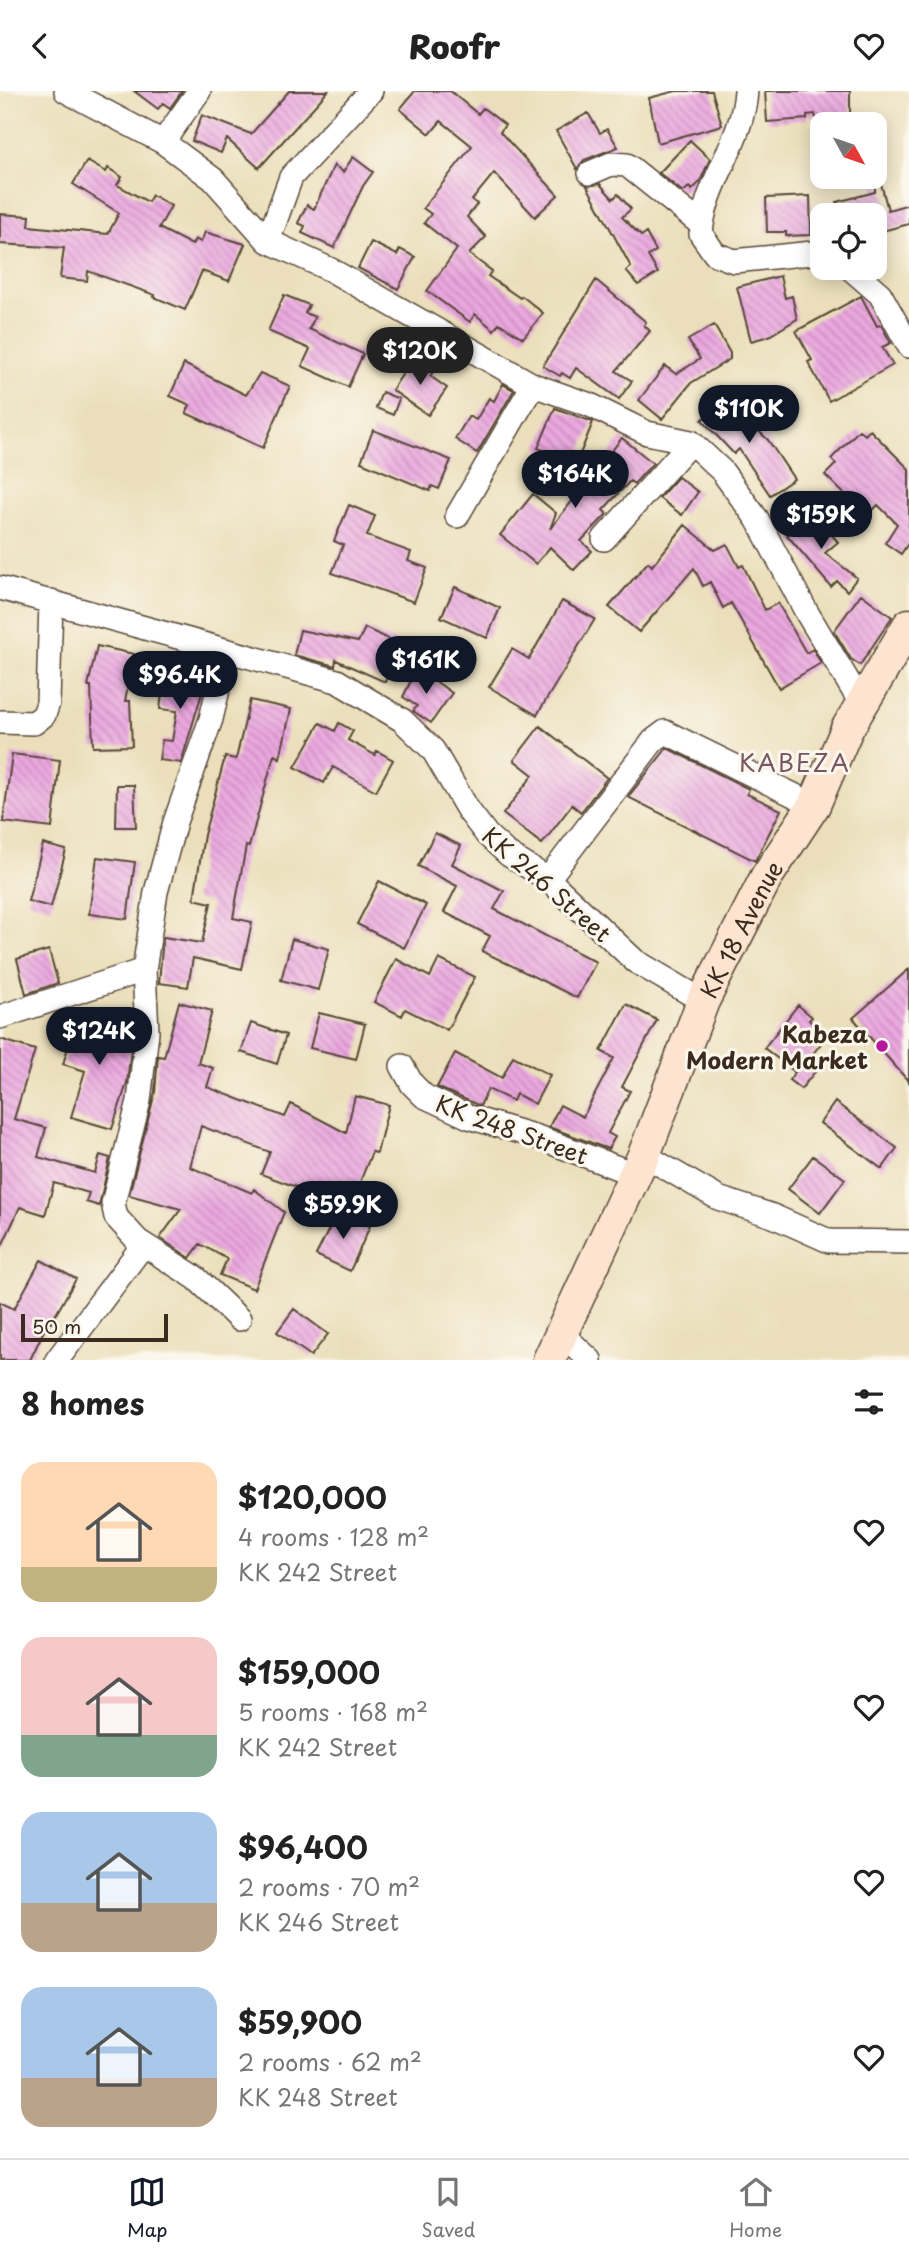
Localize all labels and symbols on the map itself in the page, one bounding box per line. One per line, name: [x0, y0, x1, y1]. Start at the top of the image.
north arrow: [810, 112, 887, 189]
pin: $120K: [371, 327, 469, 387]
pin: $110K: [700, 385, 798, 445]
pin: $164K: [526, 451, 624, 510]
pin: $159K: [772, 491, 870, 551]
pin: $161K: [377, 637, 475, 696]
pin: $96.4K: [123, 651, 237, 711]
district label: KABEZA: [739, 744, 851, 780]
street label: KK 246 Street: [475, 818, 619, 950]
street label: KK 18 Avenue: [690, 853, 791, 1004]
pin: $124K: [50, 1007, 148, 1067]
place label: Kabeza Modern Market: [686, 1016, 868, 1077]
marker: Kabeza Modern Market: [874, 1038, 890, 1054]
street label: KK 248 Street: [431, 1085, 593, 1173]
pin: $59.9K: [286, 1181, 400, 1241]
scale bar: [21, 1311, 168, 1343]

